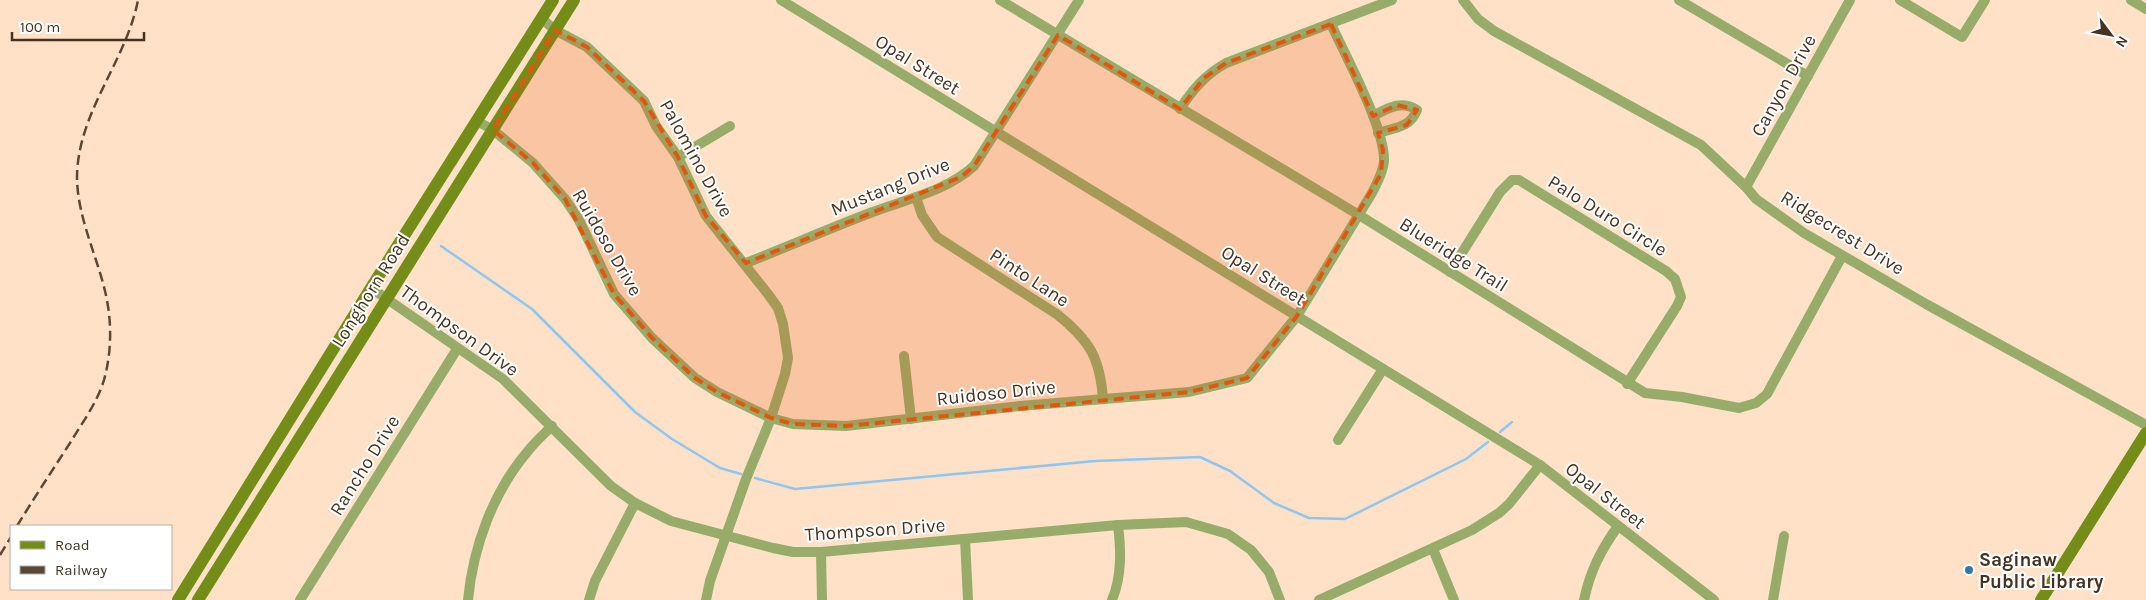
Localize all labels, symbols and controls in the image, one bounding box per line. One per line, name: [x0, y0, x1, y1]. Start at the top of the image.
scale bar: [12, 10, 145, 42]
north arrow: [2086, 10, 2136, 60]
text: 100 m: [20, 18, 60, 36]
street label: Opal Street: [871, 30, 964, 100]
street label: Canyon Drive: [1747, 31, 1821, 140]
text: N: [2112, 33, 2131, 50]
street label: Palomino Drive: [655, 96, 737, 221]
street label: Mustang Drive: [828, 153, 953, 221]
street label: Palo Duro Circle: [1544, 170, 1671, 261]
street label: Ruidoso Drive: [568, 185, 647, 300]
street label: Ridgecrest Drive: [1777, 186, 1908, 280]
street label: Blueridge Trail: [1395, 213, 1512, 297]
street label: Longhorn Road: [327, 230, 415, 351]
street label: Opal Street: [1217, 241, 1310, 311]
street label: Pinto Lane: [986, 244, 1073, 312]
street label: Thompson Drive: [396, 280, 523, 381]
street label: Ruidoso Drive: [935, 376, 1057, 410]
street label: Rancho Drive: [325, 411, 404, 520]
street label: Opal Street: [1561, 458, 1650, 534]
street label: Thompson Drive: [804, 514, 946, 546]
legend: [10, 525, 172, 590]
text: Road: [55, 536, 90, 554]
place label: Saginaw Public Library: [1979, 549, 2104, 593]
text: Railway: [55, 561, 107, 579]
marker: Saginaw Public Library: [1963, 564, 1975, 576]

